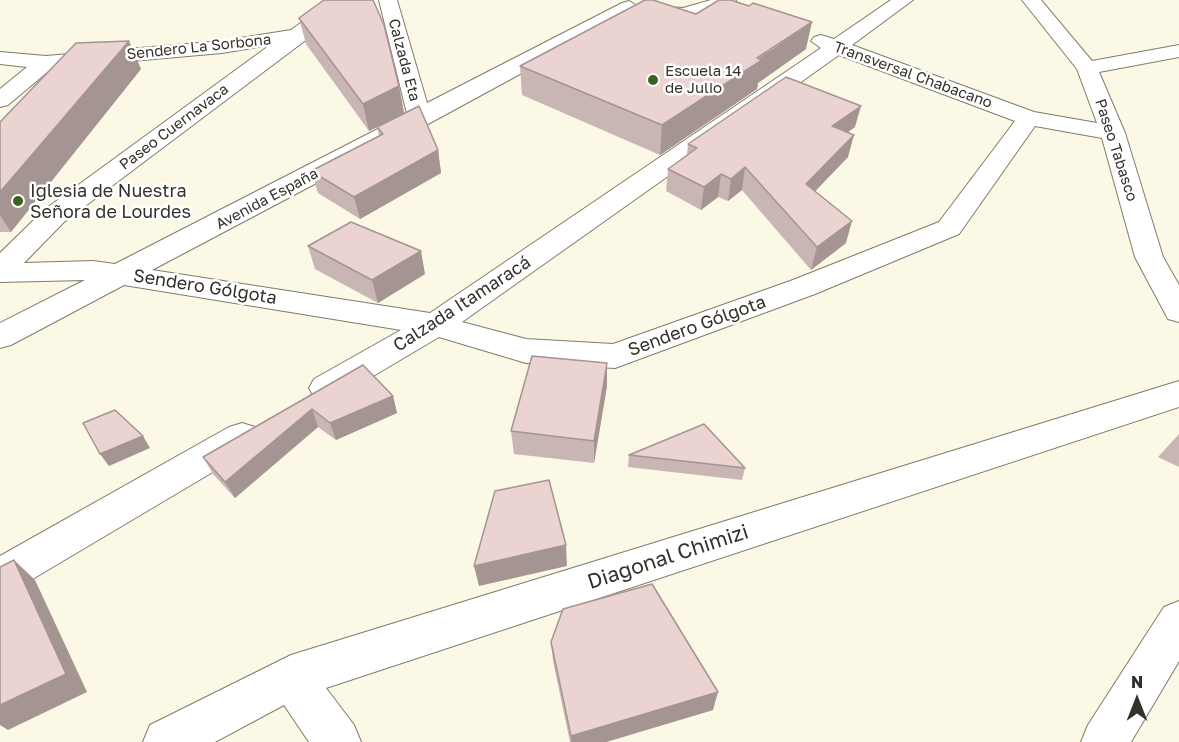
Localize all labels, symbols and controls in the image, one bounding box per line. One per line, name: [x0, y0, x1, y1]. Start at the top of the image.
street label: Calzada Eta: [384, 17, 424, 103]
street label: Sendero La Sorbona: [126, 30, 272, 64]
street label: Transversal Chabacano: [831, 38, 995, 112]
place label: Escuela 14 de Julio: [665, 62, 741, 97]
marker: Escuela 14 de Julio: [646, 73, 660, 87]
street label: Paseo Cuernavaca: [116, 80, 232, 174]
street label: Paseo Tabasco: [1091, 96, 1141, 204]
street label: Avenida España: [213, 164, 321, 234]
place label: Iglesia de Nuestra Señora de Lourdes: [30, 180, 191, 222]
marker: Iglesia de Nuestra Señora de Lourdes: [11, 194, 25, 208]
street label: Calzada Itamaracá: [389, 251, 535, 357]
street label: Sendero Gólgota: [132, 265, 278, 309]
street label: Sendero Gólgota: [625, 291, 769, 361]
street label: Diagonal Chimizi: [584, 519, 752, 595]
north arrow: [1107, 670, 1167, 730]
text: N: [1131, 672, 1143, 692]

